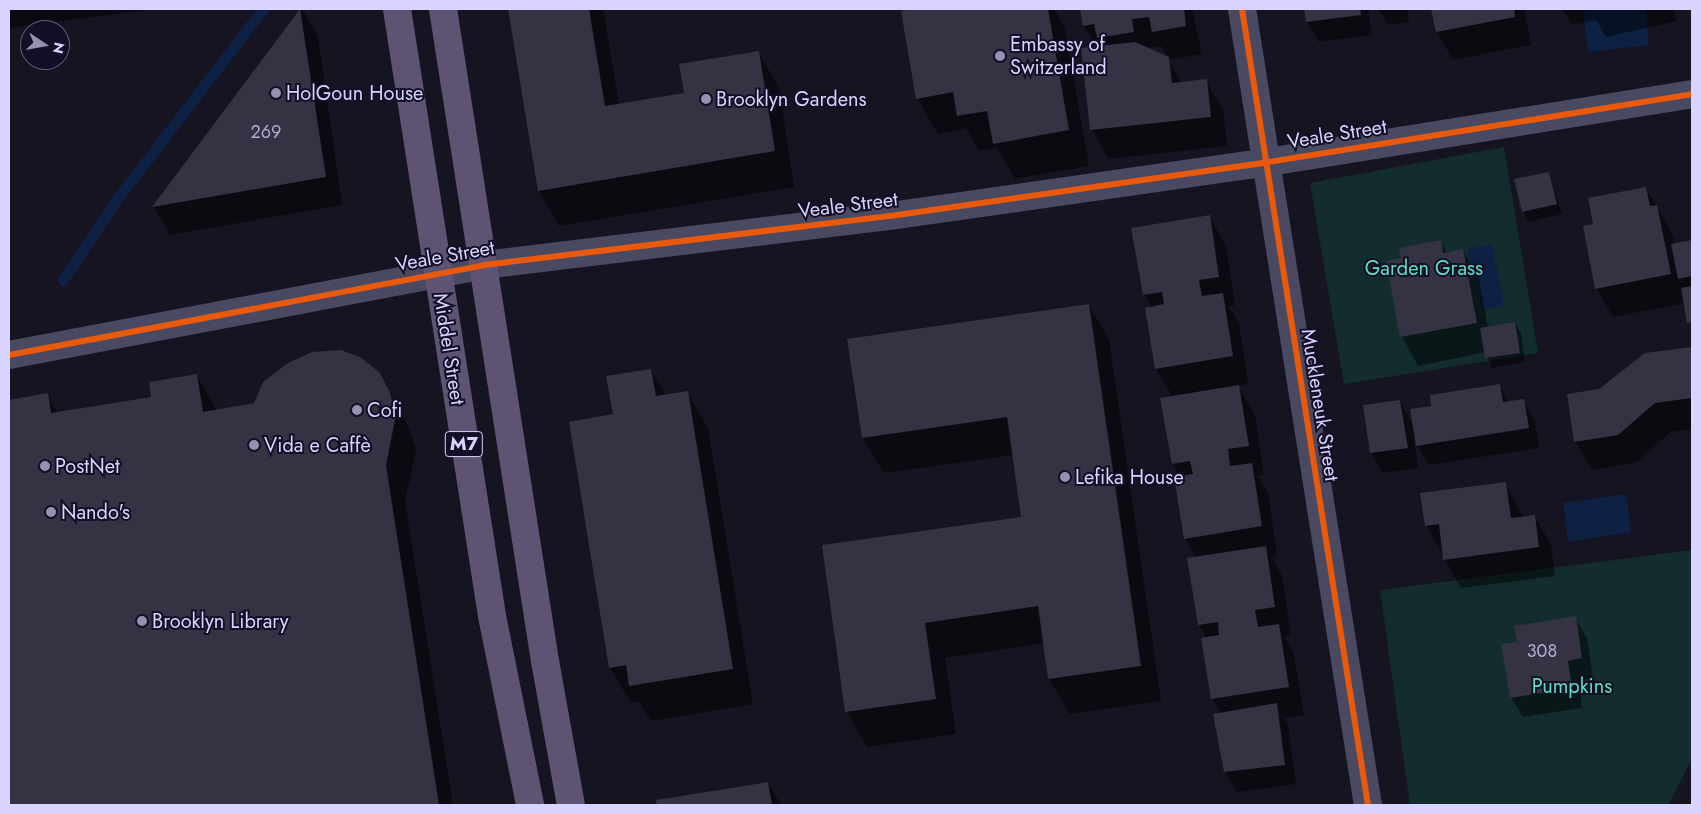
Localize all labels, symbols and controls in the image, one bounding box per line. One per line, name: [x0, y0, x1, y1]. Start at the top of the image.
north arrow: [20, 20, 70, 70]
place label: Embassy of Switzerland: [1010, 32, 1107, 79]
text: N: [48, 40, 70, 55]
marker: Embassy of Switzerland: [994, 50, 1006, 62]
place label: HolGoun House: [286, 81, 423, 105]
marker: HolGoun House: [270, 87, 282, 99]
place label: Brooklyn Gardens: [716, 87, 866, 111]
marker: Brooklyn Gardens: [700, 93, 712, 105]
street label: Veale Street: [1286, 114, 1388, 154]
house number: 269: [251, 121, 281, 143]
street label: Veale Street: [797, 187, 899, 223]
street label: Veale Street: [394, 235, 496, 277]
park label: Garden Grass: [1365, 256, 1483, 280]
street label: Middel Street: [428, 291, 470, 407]
street label: Muckleneuk Street: [1296, 327, 1344, 483]
place label: Cofi: [367, 398, 403, 422]
marker: Cofi: [351, 404, 363, 416]
road number: M7: [444, 428, 484, 460]
place label: Vida e Caffè: [264, 433, 371, 457]
marker: Vida e Caffè: [248, 439, 260, 451]
place label: PostNet: [55, 454, 120, 478]
marker: PostNet: [39, 460, 51, 472]
place label: Lefika House: [1075, 465, 1184, 489]
marker: Lefika House: [1059, 471, 1071, 483]
place label: Nando's: [61, 500, 130, 524]
marker: Nando's: [45, 506, 57, 518]
place label: Brooklyn Library: [152, 609, 289, 633]
marker: Brooklyn Library: [136, 615, 148, 627]
house number: 308: [1527, 640, 1557, 662]
park label: Pumpkins: [1532, 674, 1612, 698]

